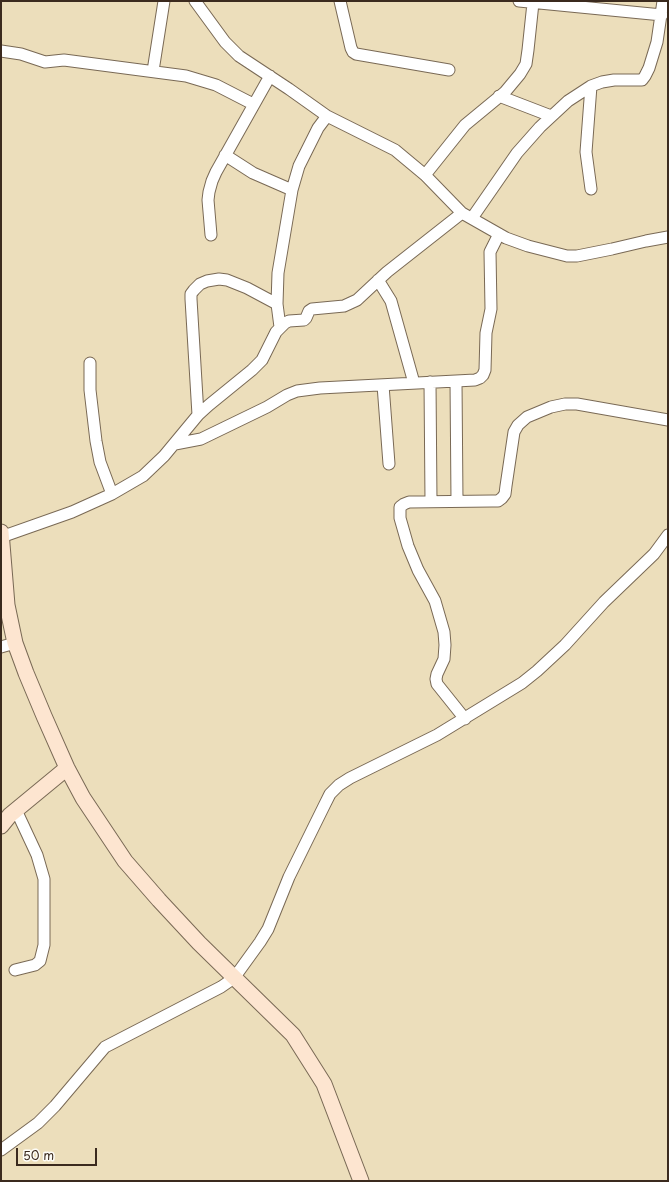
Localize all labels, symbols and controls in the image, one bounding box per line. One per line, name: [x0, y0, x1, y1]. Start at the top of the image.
scale bar: [18, 1140, 99, 1166]
text: 50 m: [23, 1146, 54, 1164]

